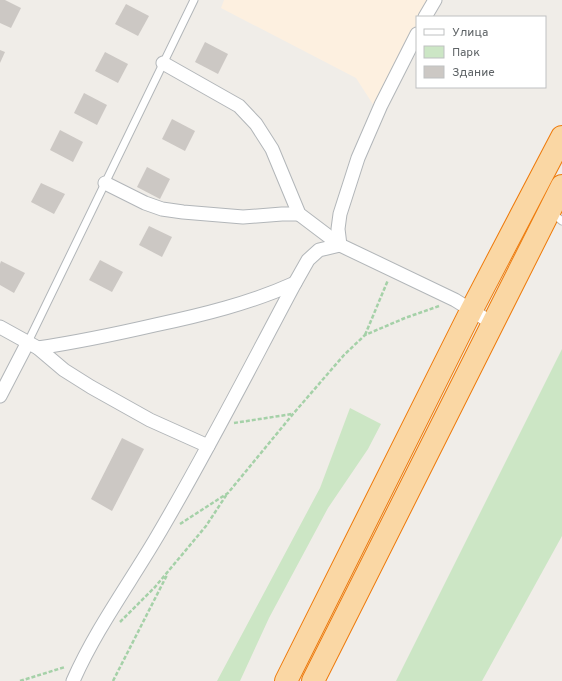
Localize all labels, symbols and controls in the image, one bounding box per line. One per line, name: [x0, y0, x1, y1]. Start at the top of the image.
legend: [416, 16, 546, 88]
text: Улица: [452, 25, 488, 41]
text: Парк: [452, 45, 480, 61]
text: Здание: [452, 65, 495, 81]

